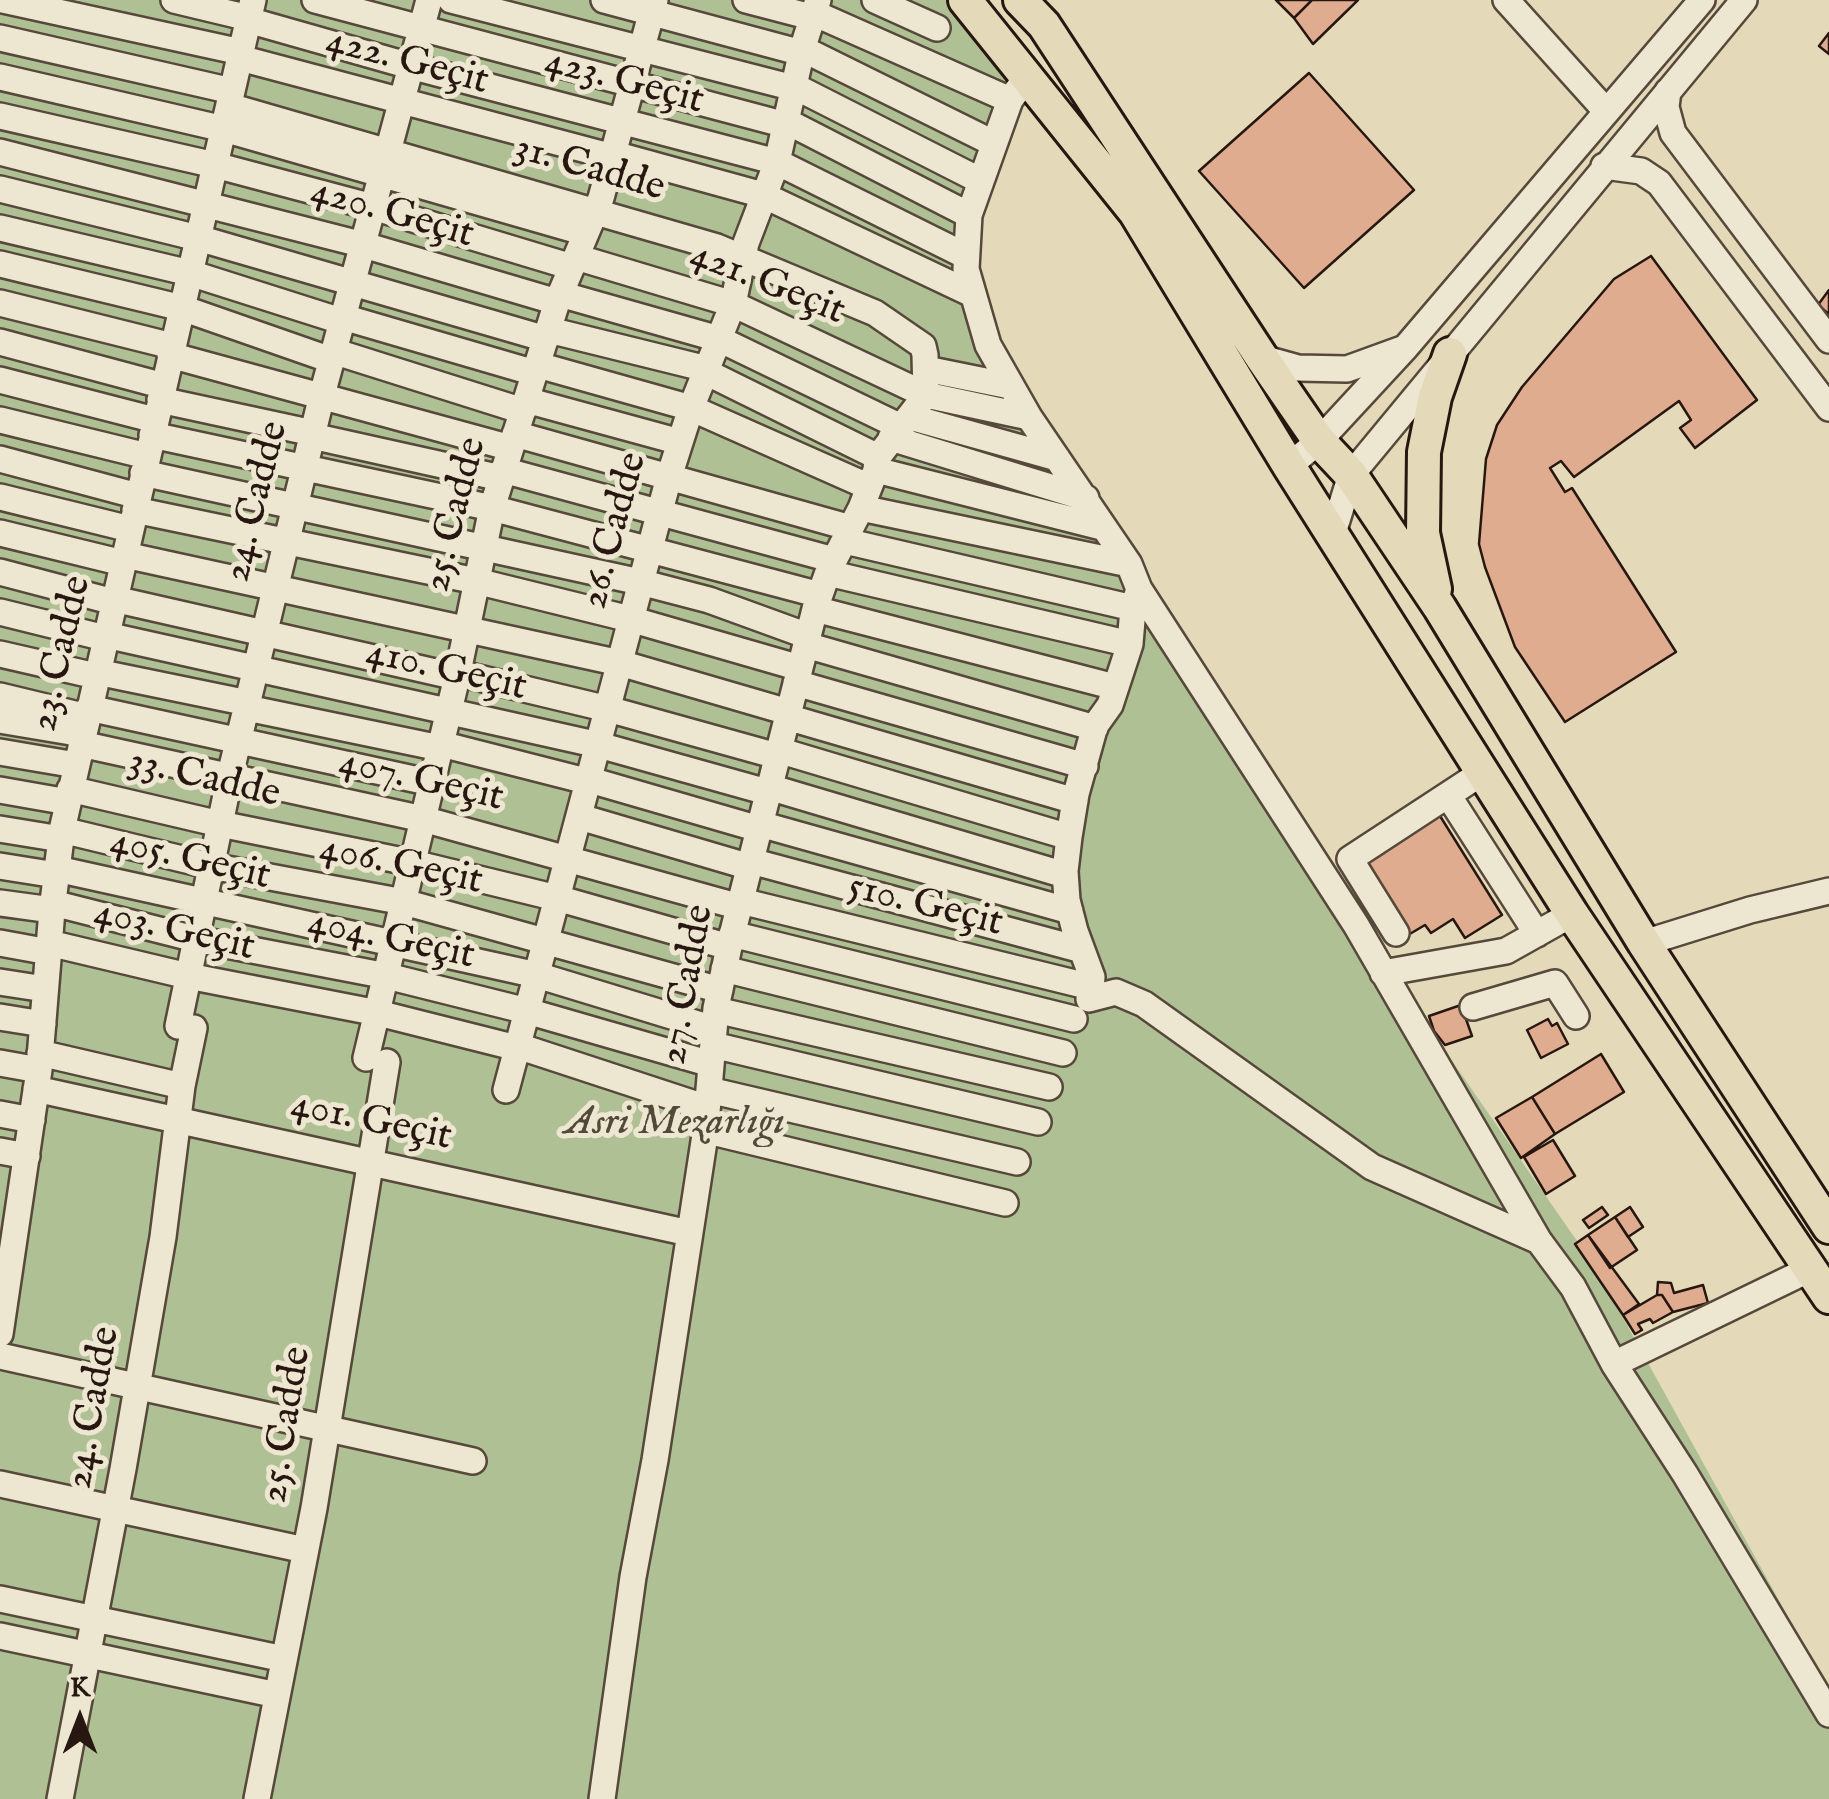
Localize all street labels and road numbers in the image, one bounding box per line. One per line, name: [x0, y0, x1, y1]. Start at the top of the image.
street label: 422. Geçit: [321, 18, 493, 108]
street label: 423. Geçit: [539, 39, 709, 127]
street label: 31. Cadde: [508, 126, 670, 214]
street label: 420. Geçit: [305, 169, 479, 261]
street label: 421. Geçit: [683, 232, 851, 338]
street label: 24. Cadde: [215, 417, 301, 587]
street label: 25. Cadde: [415, 433, 499, 597]
street label: 26. Cadde: [572, 448, 660, 614]
street label: 23. Cadde: [22, 572, 104, 736]
street label: 410. Geçit: [361, 630, 531, 714]
street label: 33. Cadde: [124, 739, 284, 821]
street label: 407. Geçit: [334, 740, 508, 824]
street label: 405. Geçit: [105, 819, 275, 903]
street label: 406. Geçit: [315, 826, 487, 908]
street label: 510. Geçit: [843, 865, 1007, 949]
street label: 403. Geçit: [89, 890, 259, 974]
street label: 404. Geçit: [303, 900, 479, 982]
street label: 27. Cadde: [651, 901, 727, 1069]
street label: 401. Geçit: [286, 1083, 456, 1163]
street label: 24. Cadde: [57, 1323, 133, 1493]
street label: 25. Cadde: [252, 1344, 324, 1506]

